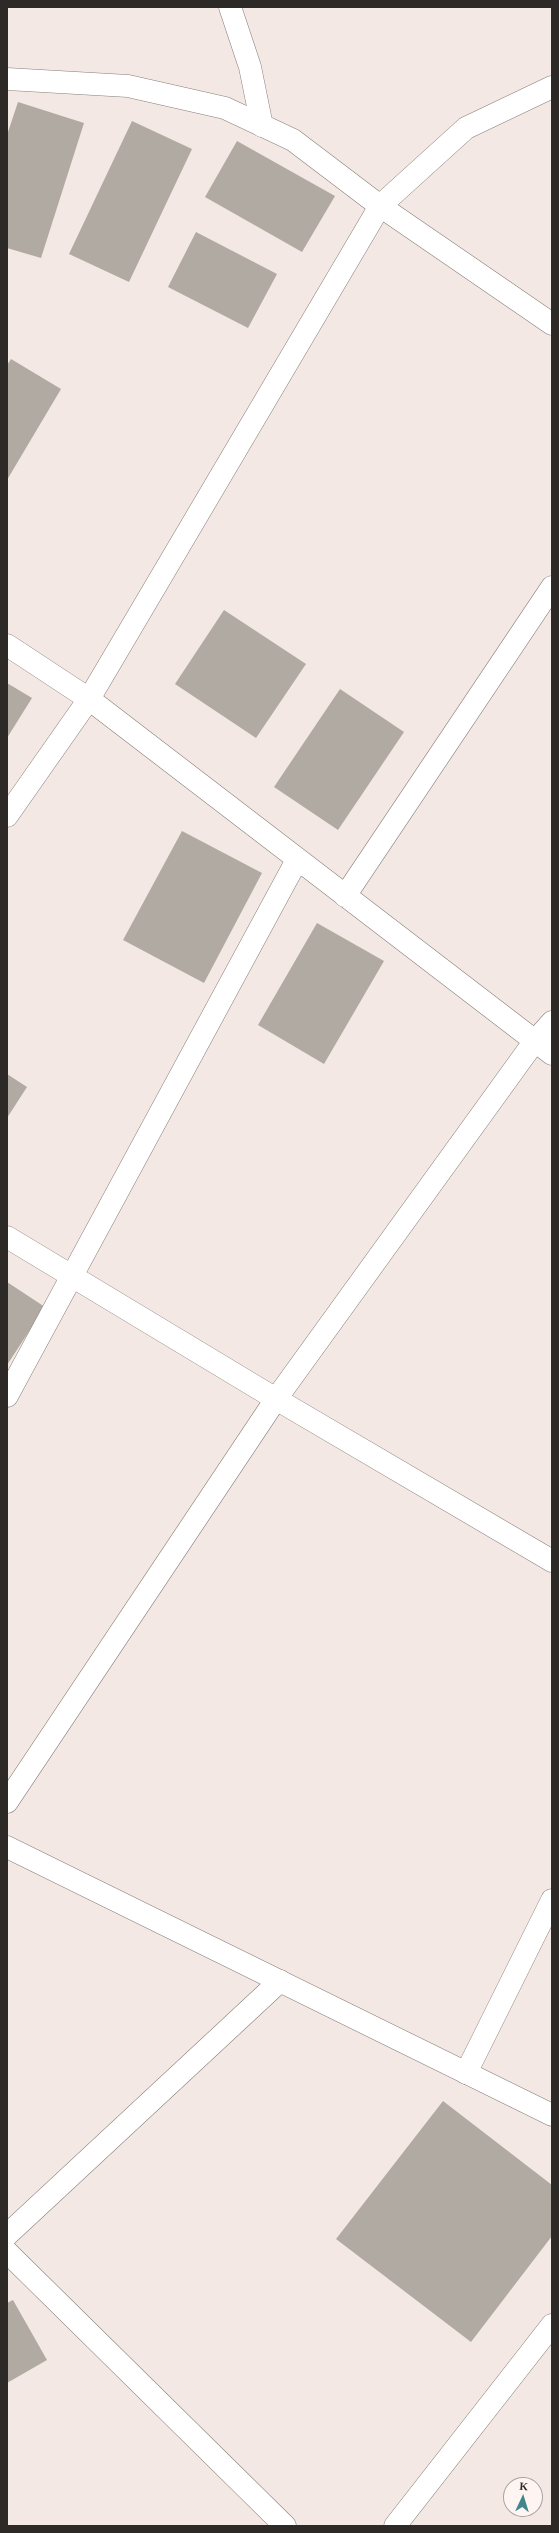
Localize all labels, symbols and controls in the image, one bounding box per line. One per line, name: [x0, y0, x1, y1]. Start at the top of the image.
north arrow: [503, 2477, 543, 2517]
text: K: [519, 2480, 528, 2492]

